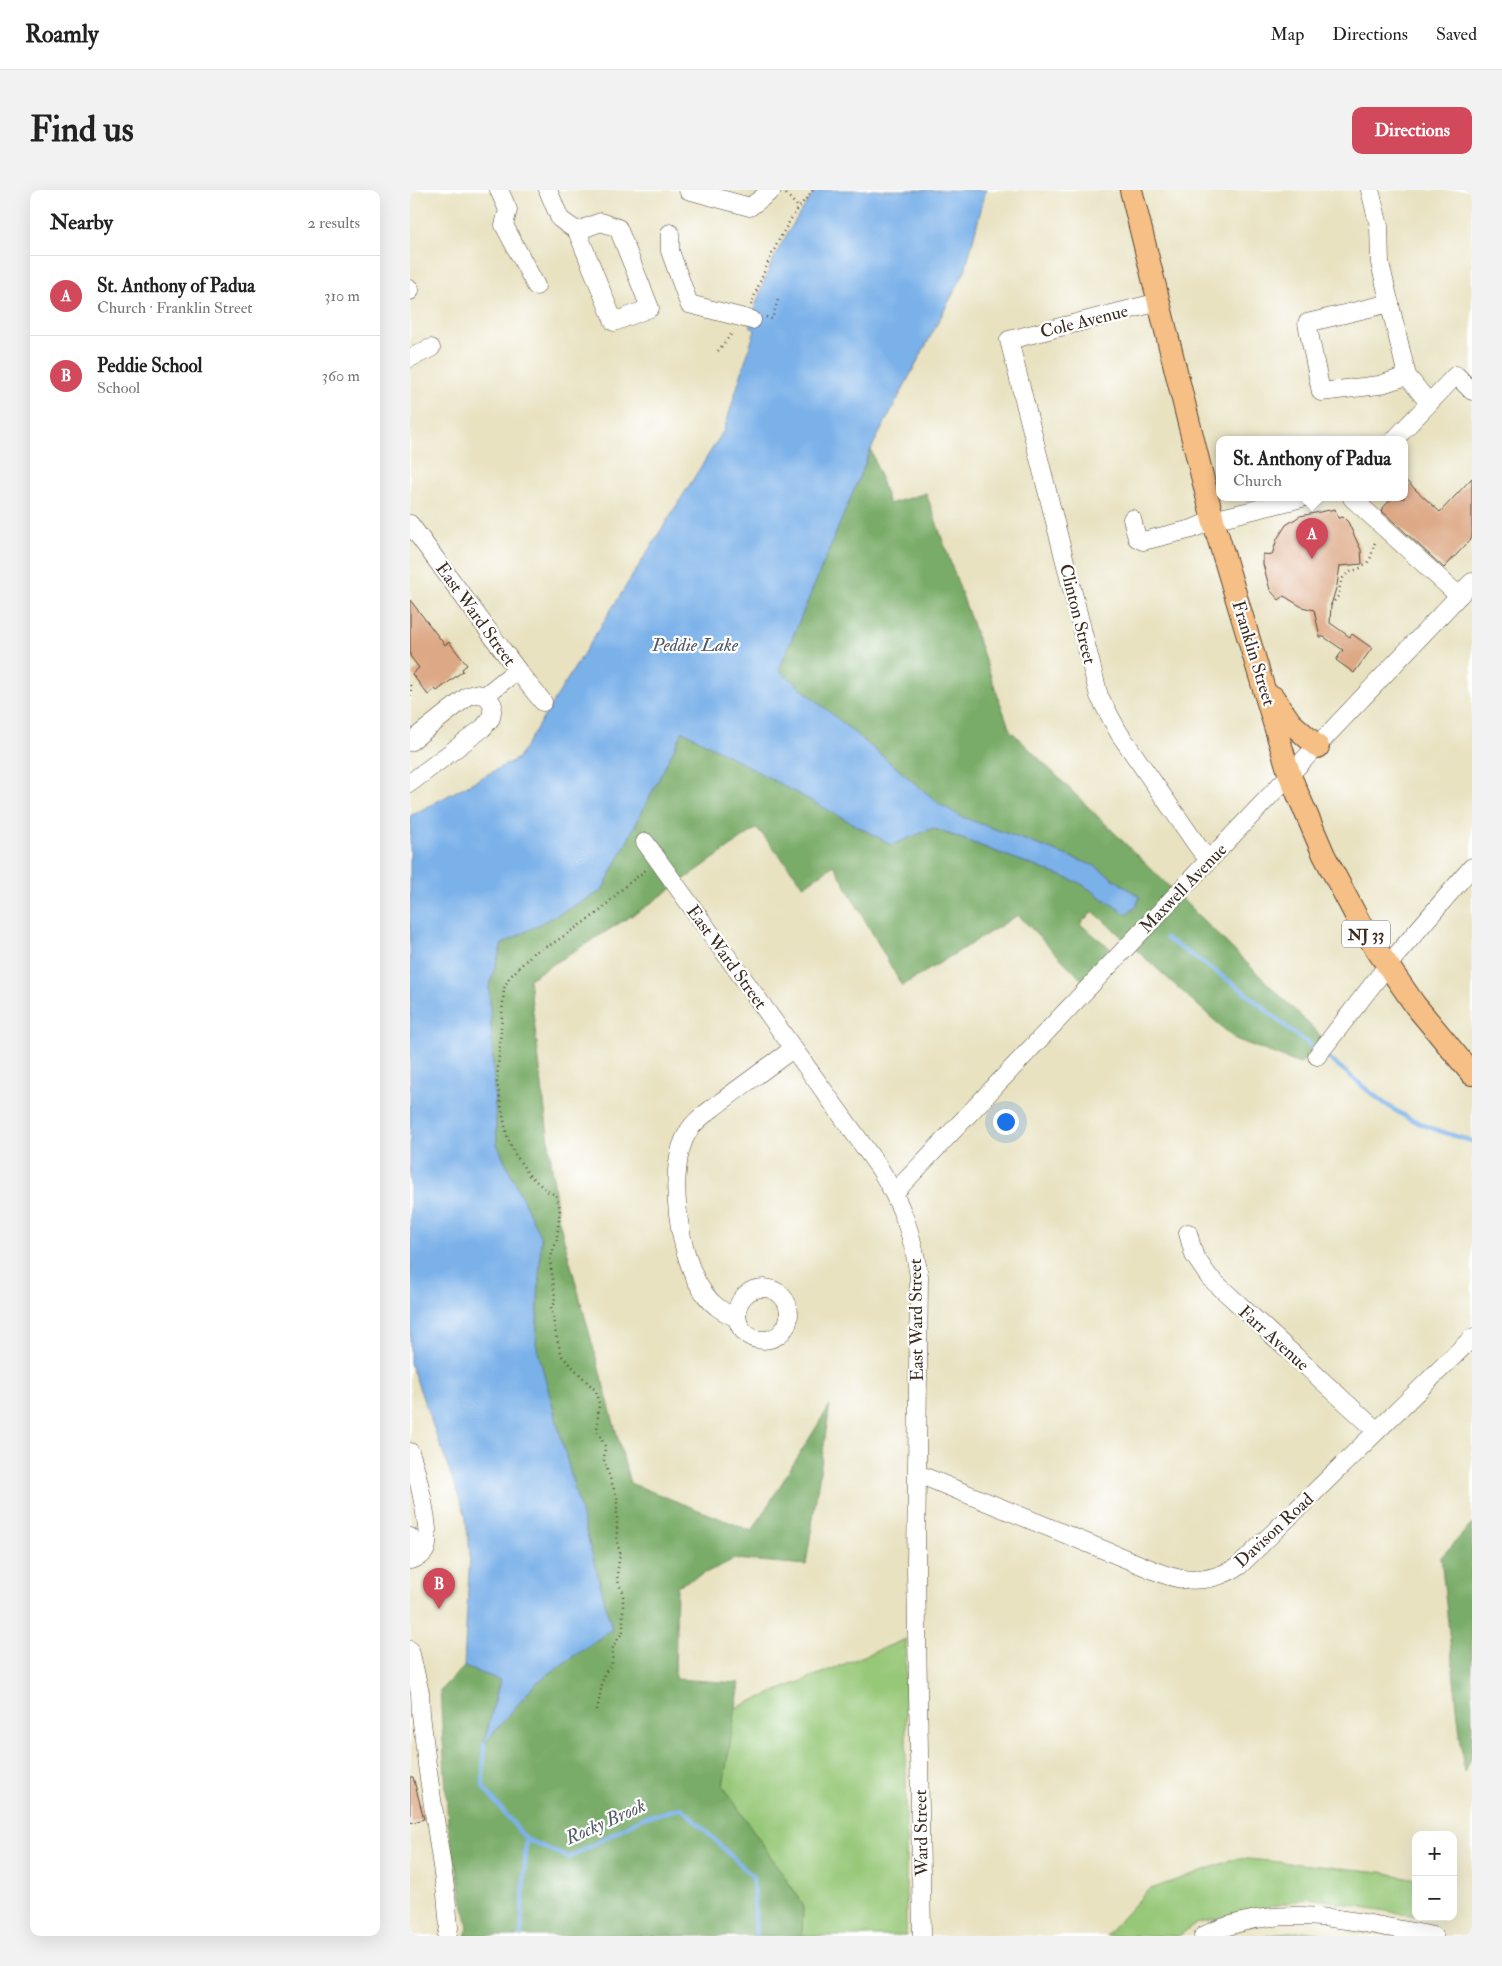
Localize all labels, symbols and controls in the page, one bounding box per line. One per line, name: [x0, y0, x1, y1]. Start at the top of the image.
text: Roamly: [25, 19, 99, 50]
text: Map: [1271, 23, 1304, 46]
text: Directions: [1332, 23, 1408, 46]
text: Saved: [1436, 23, 1477, 46]
button: Directions: [1352, 107, 1472, 154]
text: Find us: [30, 108, 134, 152]
text: Nearby: [50, 209, 113, 236]
text: 2 results: [307, 213, 360, 233]
text: St. Anthony of Padua: [97, 274, 255, 298]
text: A: [61, 286, 71, 306]
text: 310 m: [324, 286, 360, 306]
text: Church · Franklin Street: [97, 298, 253, 318]
street label: Cole Avenue: [1038, 299, 1131, 343]
text: Peddie School: [97, 354, 202, 378]
text: B: [61, 366, 71, 386]
text: 360 m: [322, 366, 360, 386]
text: School: [97, 378, 140, 398]
popup: [1216, 436, 1408, 501]
text: St. Anthony of Padua: [1233, 447, 1391, 471]
text: Church: [1233, 471, 1282, 491]
pin: A: [1296, 518, 1328, 559]
street label: East Ward Street: [430, 558, 521, 671]
street label: Clinton Street: [1054, 562, 1101, 667]
street label: Franklin Street: [1227, 598, 1280, 709]
water label: Peddie Lake: [651, 633, 739, 657]
street label: Maxwell Avenue: [1135, 838, 1232, 938]
street label: East Ward Street: [681, 901, 772, 1014]
road number: NJ 33: [1342, 921, 1390, 948]
your location: [993, 1109, 1019, 1135]
street label: East Ward Street: [904, 1258, 929, 1382]
street label: Farr Avenue: [1233, 1301, 1314, 1377]
street label: Davison Road: [1230, 1488, 1319, 1573]
pin: B: [423, 1568, 455, 1609]
street label: Ward Street: [909, 1789, 934, 1878]
water label: Rocky Brook: [561, 1794, 649, 1851]
map controls: [1412, 1831, 1457, 1921]
button: +: [1412, 1831, 1457, 1876]
button: −: [1412, 1876, 1457, 1921]

